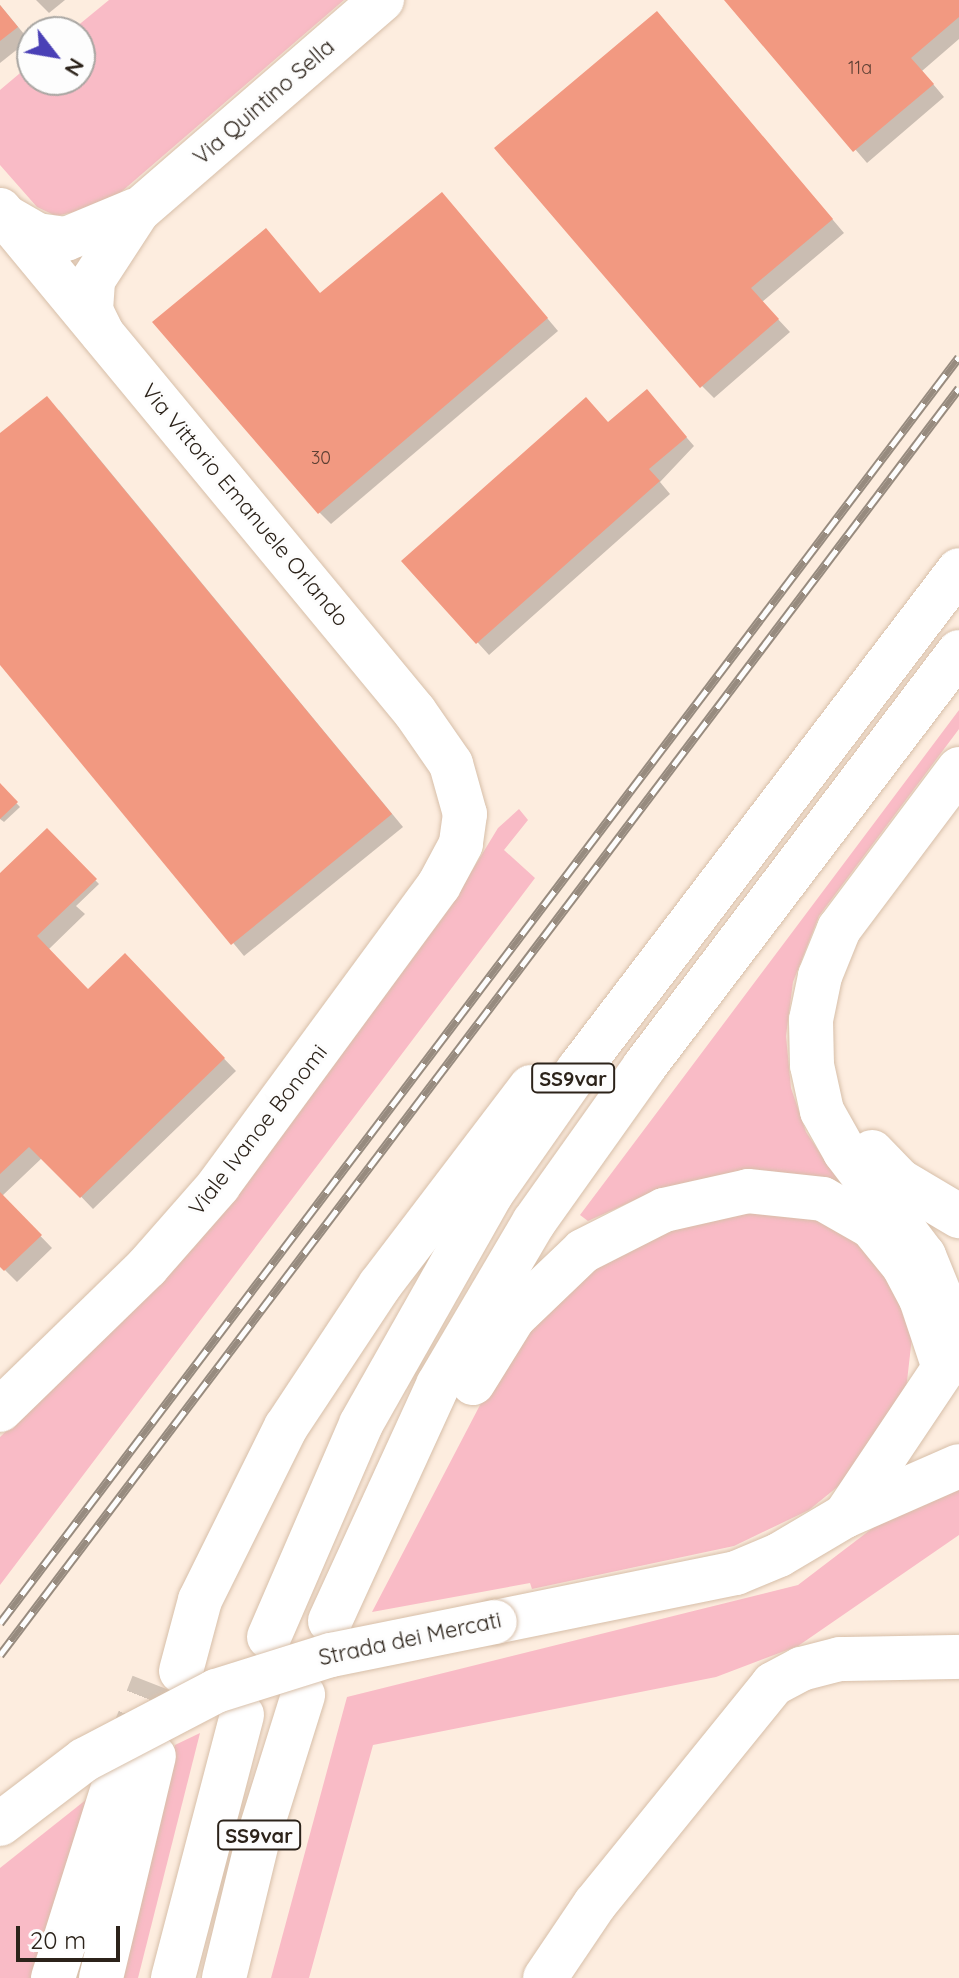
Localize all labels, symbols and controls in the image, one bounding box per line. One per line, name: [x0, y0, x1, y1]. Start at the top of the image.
north arrow: [16, 16, 96, 96]
street label: Via Quintino Sella: [188, 34, 340, 170]
text: N: [59, 53, 91, 81]
house number: 11a: [848, 57, 872, 79]
street label: Via Vittorio Emanuele Orlando: [136, 378, 354, 632]
house number: 30: [311, 447, 331, 469]
street label: Viale Ivanoe Bonomi: [183, 1039, 333, 1221]
road number: SS9var: [531, 1062, 615, 1094]
street label: Strada dei Mercati: [316, 1607, 504, 1671]
road number: SS9var: [217, 1819, 301, 1851]
scale bar: [20, 1910, 124, 1960]
text: 20 m: [30, 1925, 86, 1955]

